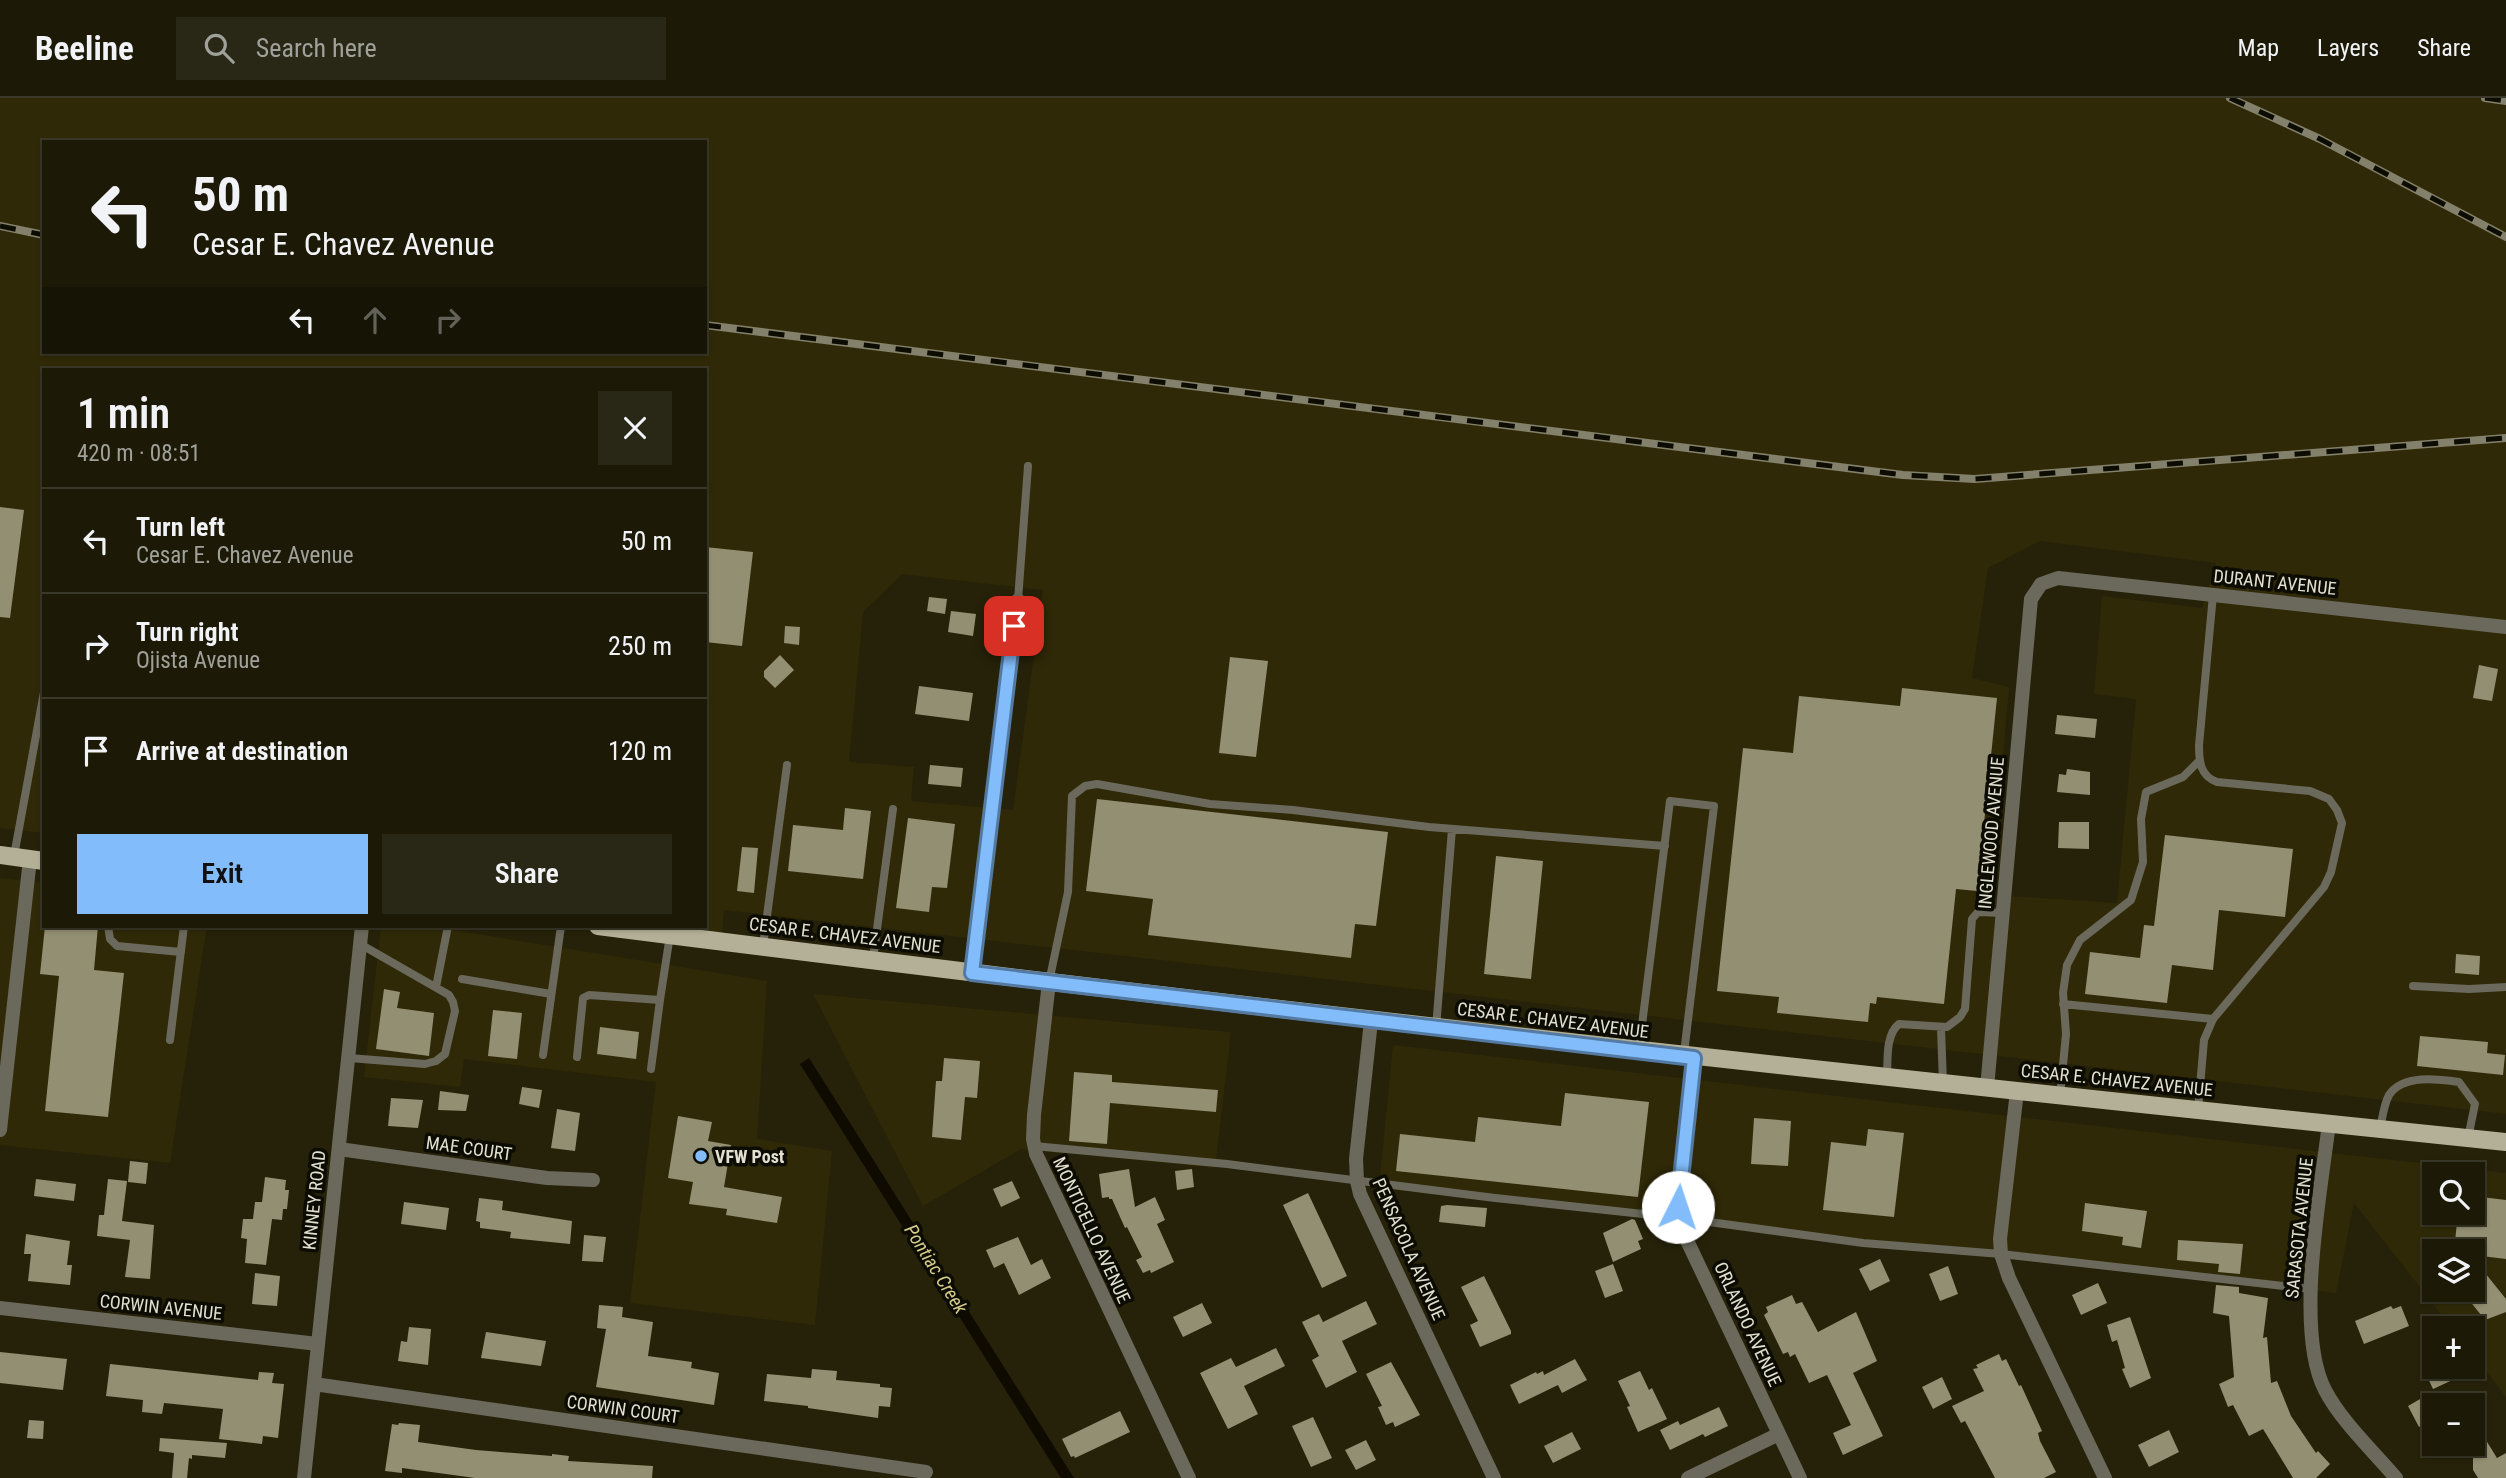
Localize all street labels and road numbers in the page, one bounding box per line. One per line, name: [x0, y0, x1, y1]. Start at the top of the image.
street label: DURANT AVENUE: [2213, 565, 2337, 599]
street label: INGLEWOOD AVENUE: [1974, 756, 2008, 910]
street label: CESAR E. CHAVEZ AVENUE: [748, 913, 942, 957]
street label: CESAR E. CHAVEZ AVENUE: [1456, 998, 1650, 1042]
street label: CESAR E. CHAVEZ AVENUE: [2020, 1059, 2214, 1101]
street label: MAE COURT: [425, 1132, 513, 1164]
street label: KINNEY ROAD: [298, 1149, 330, 1251]
street label: MONTICELLO AVENUE: [1049, 1154, 1135, 1306]
street label: SARASOTA AVENUE: [2281, 1156, 2317, 1300]
street label: PENSACOLA AVENUE: [1368, 1175, 1450, 1323]
street label: ORLANDO AVENUE: [1710, 1259, 1786, 1390]
street label: CORWIN AVENUE: [99, 1290, 223, 1324]
street label: CORWIN COURT: [565, 1391, 681, 1427]

